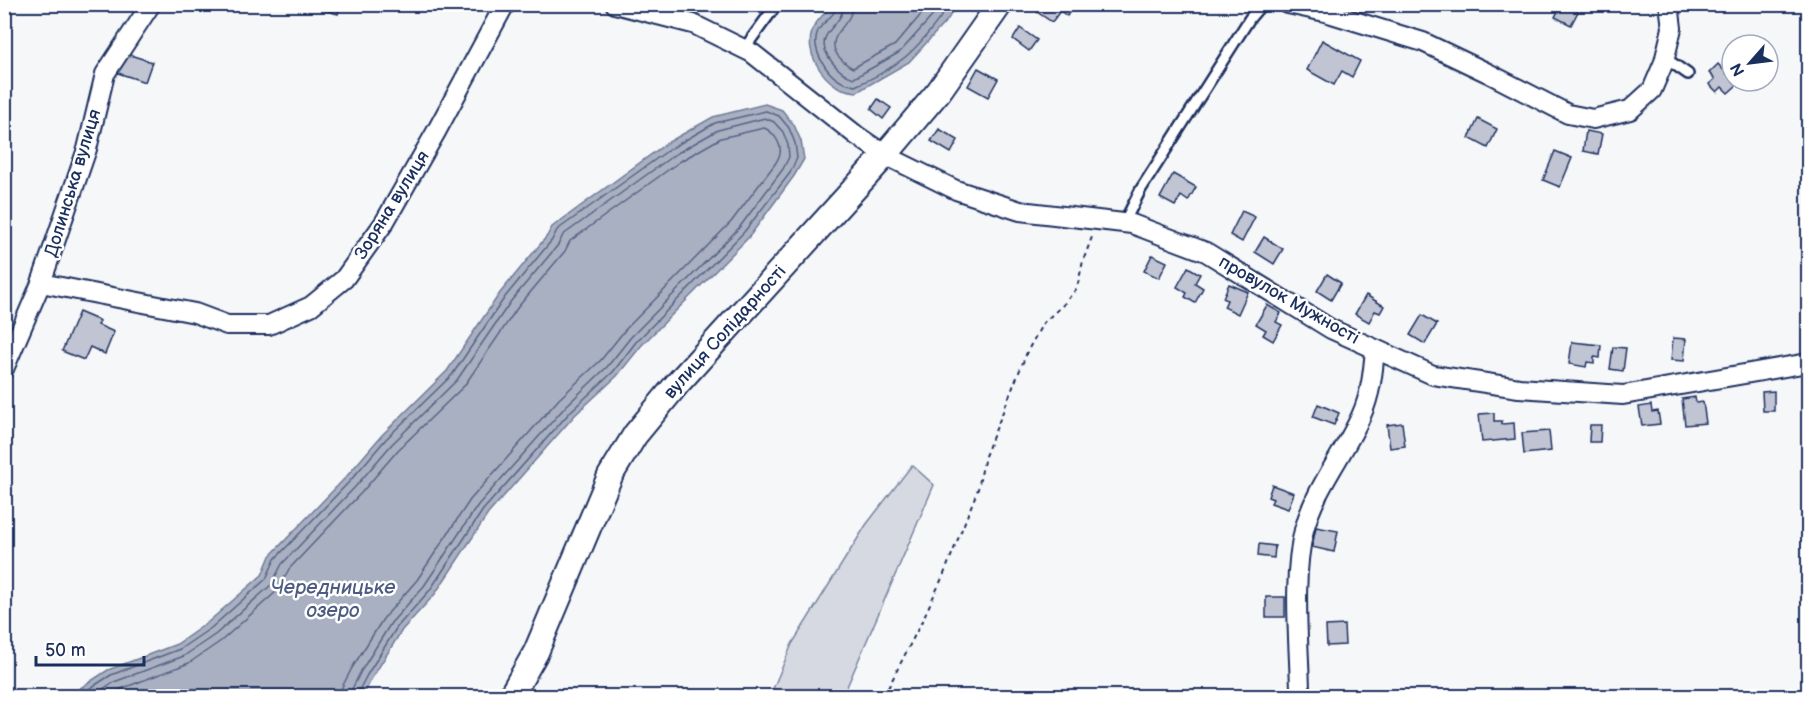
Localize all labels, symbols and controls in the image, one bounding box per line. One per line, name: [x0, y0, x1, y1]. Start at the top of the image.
north arrow: [1720, 33, 1780, 93]
text: N: [1727, 60, 1749, 79]
street label: Долинська вулиця: [41, 107, 105, 259]
street label: Зоряна вулиця: [350, 147, 434, 263]
street label: провулок Мужності: [1215, 251, 1363, 349]
street label: вулиця Солідарності: [660, 261, 790, 403]
water label: Чередницьке озеро: [271, 576, 396, 623]
scale bar: [36, 629, 144, 667]
text: 50 m: [45, 640, 86, 661]

